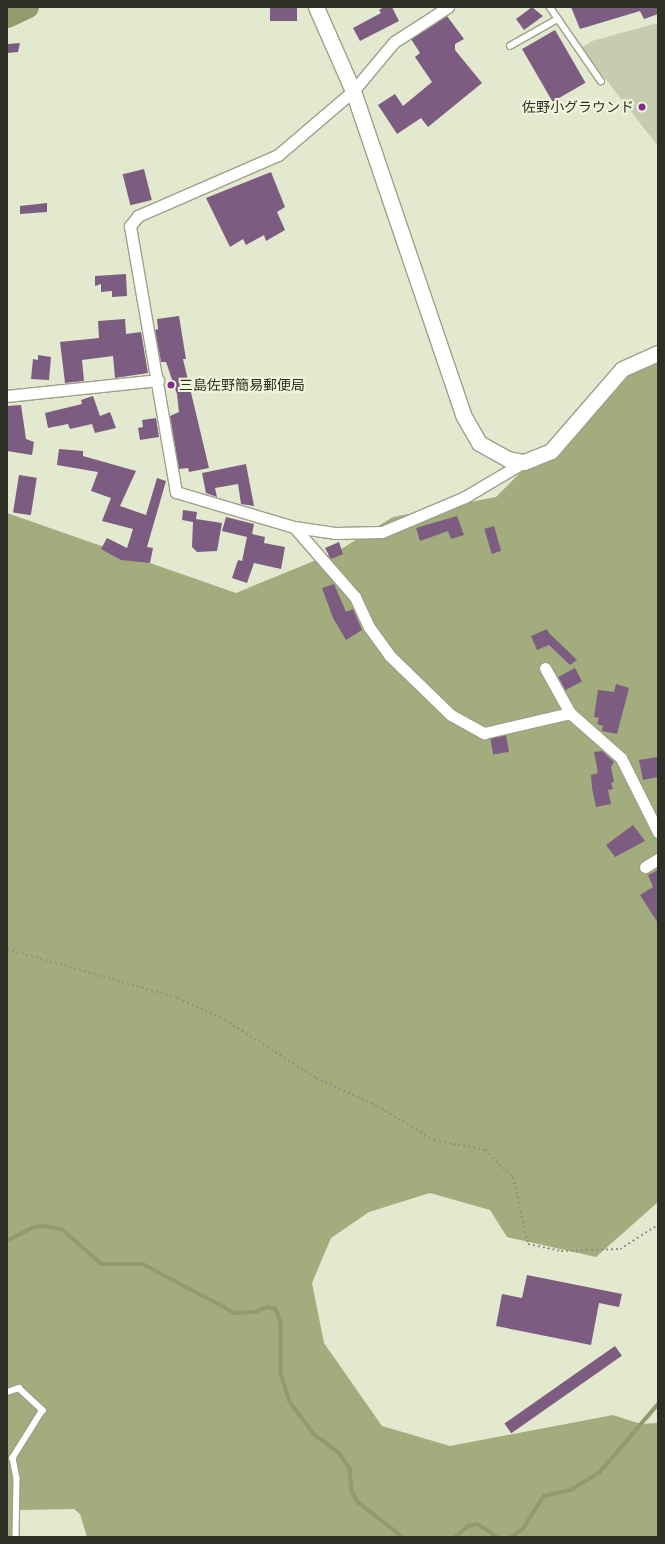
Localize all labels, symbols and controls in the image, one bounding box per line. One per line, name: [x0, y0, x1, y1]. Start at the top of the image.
place label: 佐野小グラウンド: [522, 99, 634, 115]
marker: 佐野小グラウンド: [637, 102, 647, 112]
place label: 三島佐野簡易郵便局: [179, 377, 305, 393]
marker: 三島佐野簡易郵便局: [166, 380, 176, 390]

